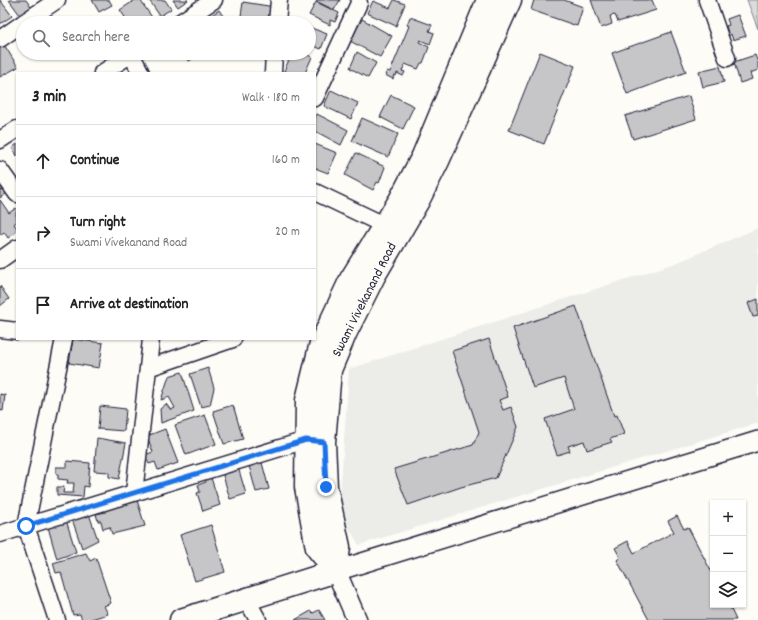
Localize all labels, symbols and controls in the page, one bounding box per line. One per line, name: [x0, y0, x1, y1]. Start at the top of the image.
search box: [16, 16, 316, 60]
icon: search: [30, 27, 52, 49]
text: Search here: [62, 27, 130, 49]
text: 3 min: [32, 86, 66, 110]
text: Walk · 180 m: [242, 89, 300, 108]
icon: ahead: [32, 150, 54, 172]
text: Continue: [70, 150, 119, 172]
text: 160 m: [272, 151, 300, 170]
text: Turn right: [70, 212, 126, 234]
icon: right: [32, 222, 54, 244]
text: 20 m: [275, 223, 300, 242]
text: Swami Vivekanand Road: [70, 234, 187, 253]
street label: Swami Vivekanand Road: [327, 239, 403, 361]
icon: arrive: [32, 294, 54, 316]
text: Arrive at destination: [70, 294, 188, 316]
route end: [317, 478, 335, 496]
map controls: [710, 500, 746, 608]
button: +: [710, 500, 746, 536]
route start: [17, 517, 35, 535]
button: −: [710, 536, 746, 572]
button: layers: [710, 572, 746, 608]

